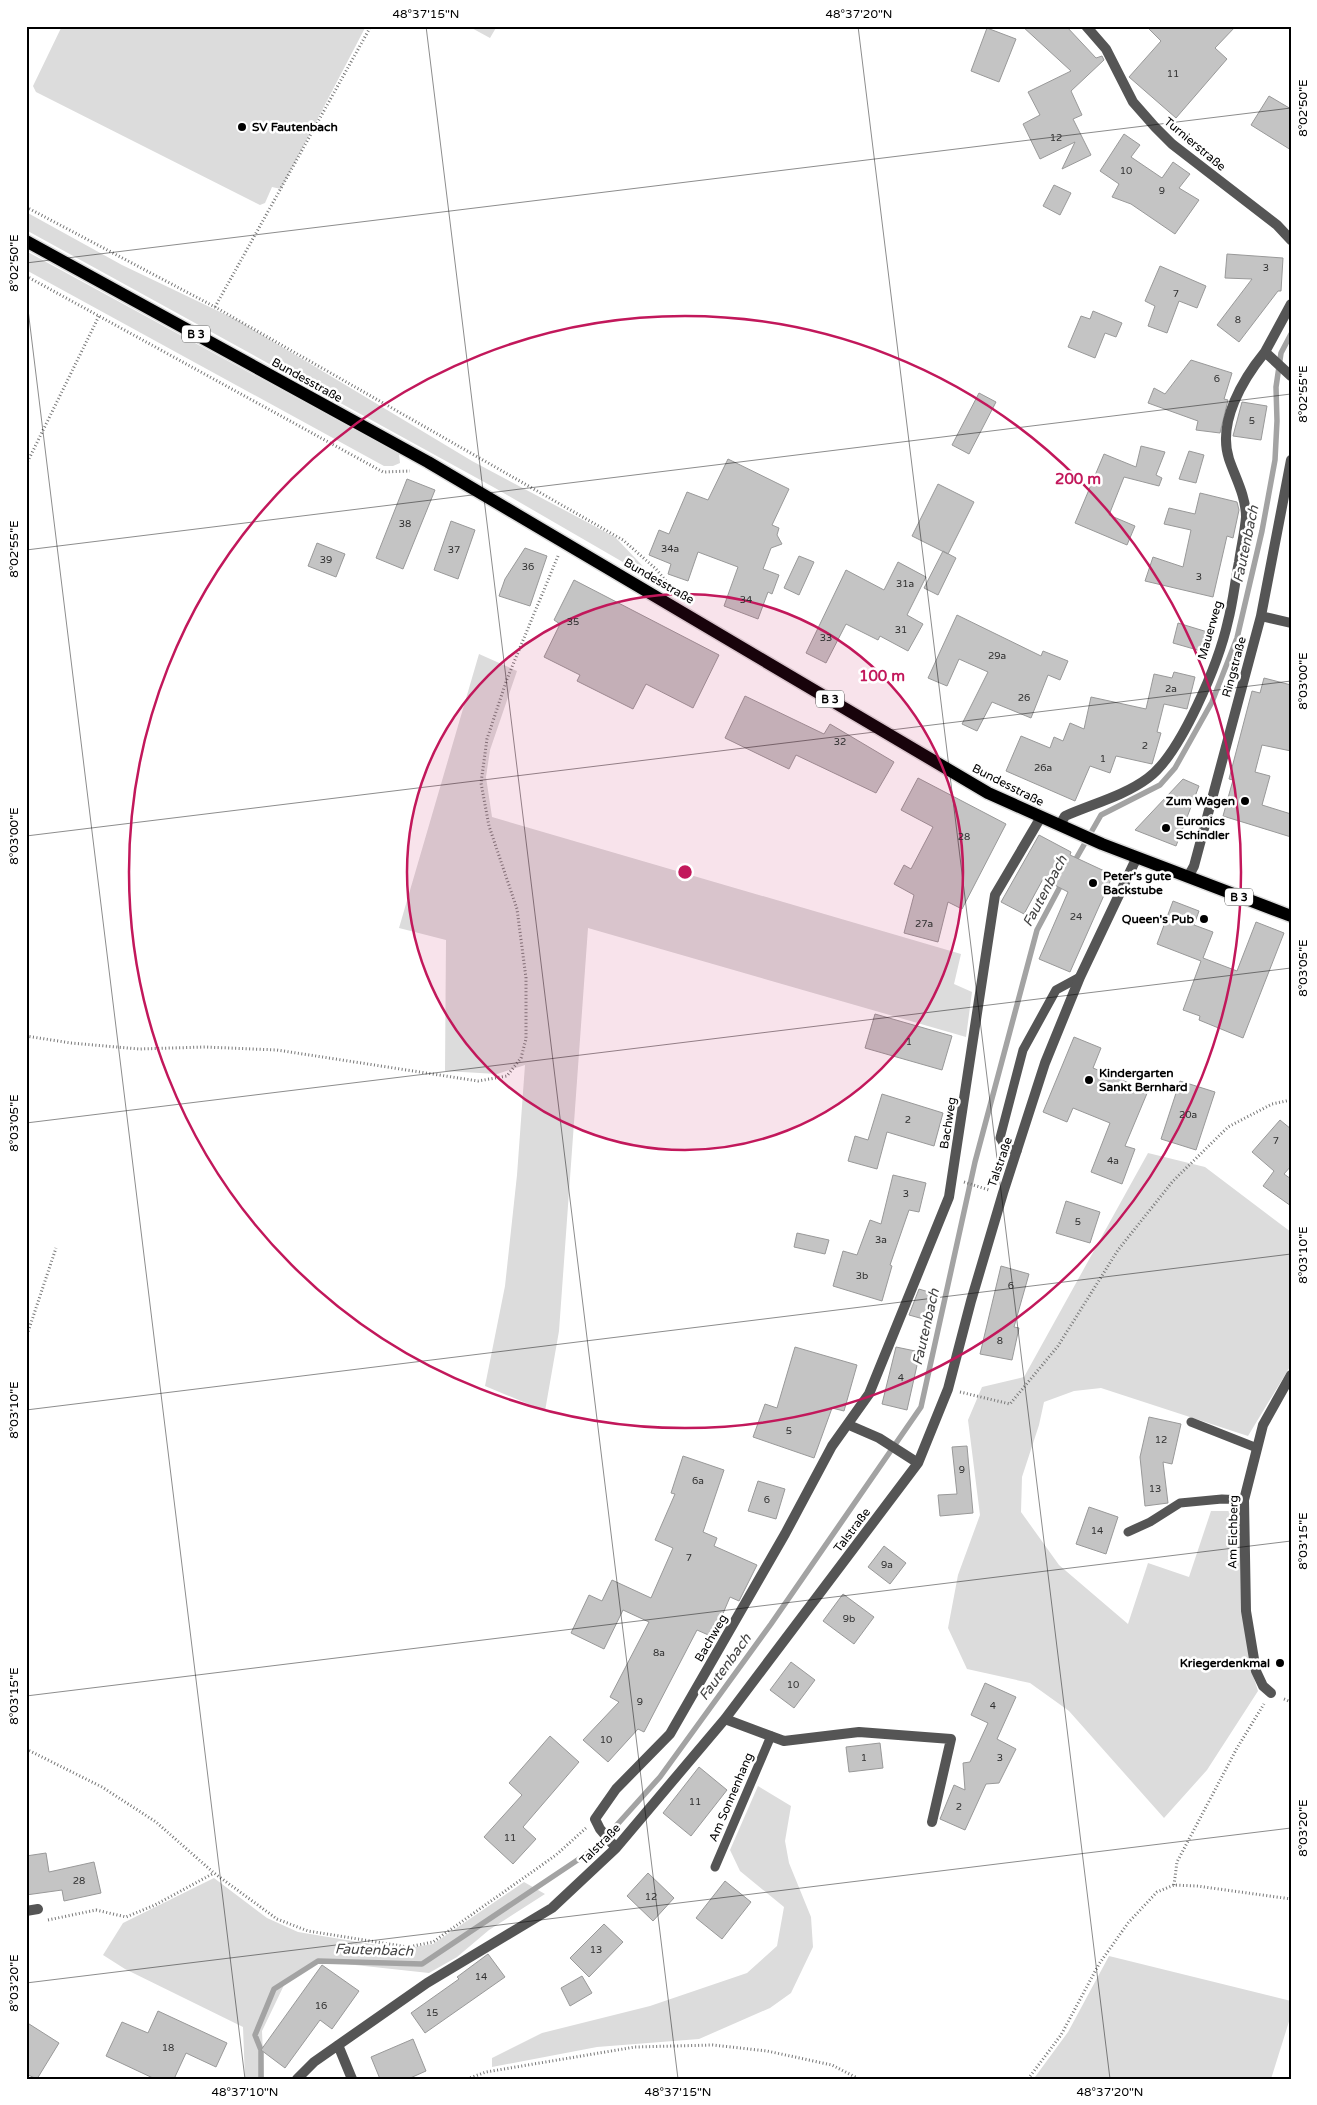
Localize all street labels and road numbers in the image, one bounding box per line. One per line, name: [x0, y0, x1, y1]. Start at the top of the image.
street label: Turnierstraße: [1161, 114, 1229, 174]
road number: B 3: [182, 326, 210, 342]
street label: Bundesstraße: [269, 355, 345, 405]
street label: Bundesstraße: [621, 555, 697, 607]
street label: Mauerweg: [1195, 599, 1225, 661]
street label: Ringstraße: [1219, 635, 1249, 699]
road number: B 3: [816, 691, 844, 708]
street label: Bundesstraße: [970, 761, 1046, 809]
road number: B 3: [1225, 889, 1253, 906]
street label: Bachweg: [937, 1096, 959, 1150]
street label: Talstraße: [985, 1135, 1015, 1189]
street label: Am Eichberg: [1225, 1495, 1241, 1569]
street label: Talstraße: [831, 1505, 873, 1555]
street label: Bachweg: [692, 1612, 730, 1664]
street label: Am Sonnenhang: [706, 1750, 756, 1844]
street label: Talstraße: [577, 1821, 623, 1867]

